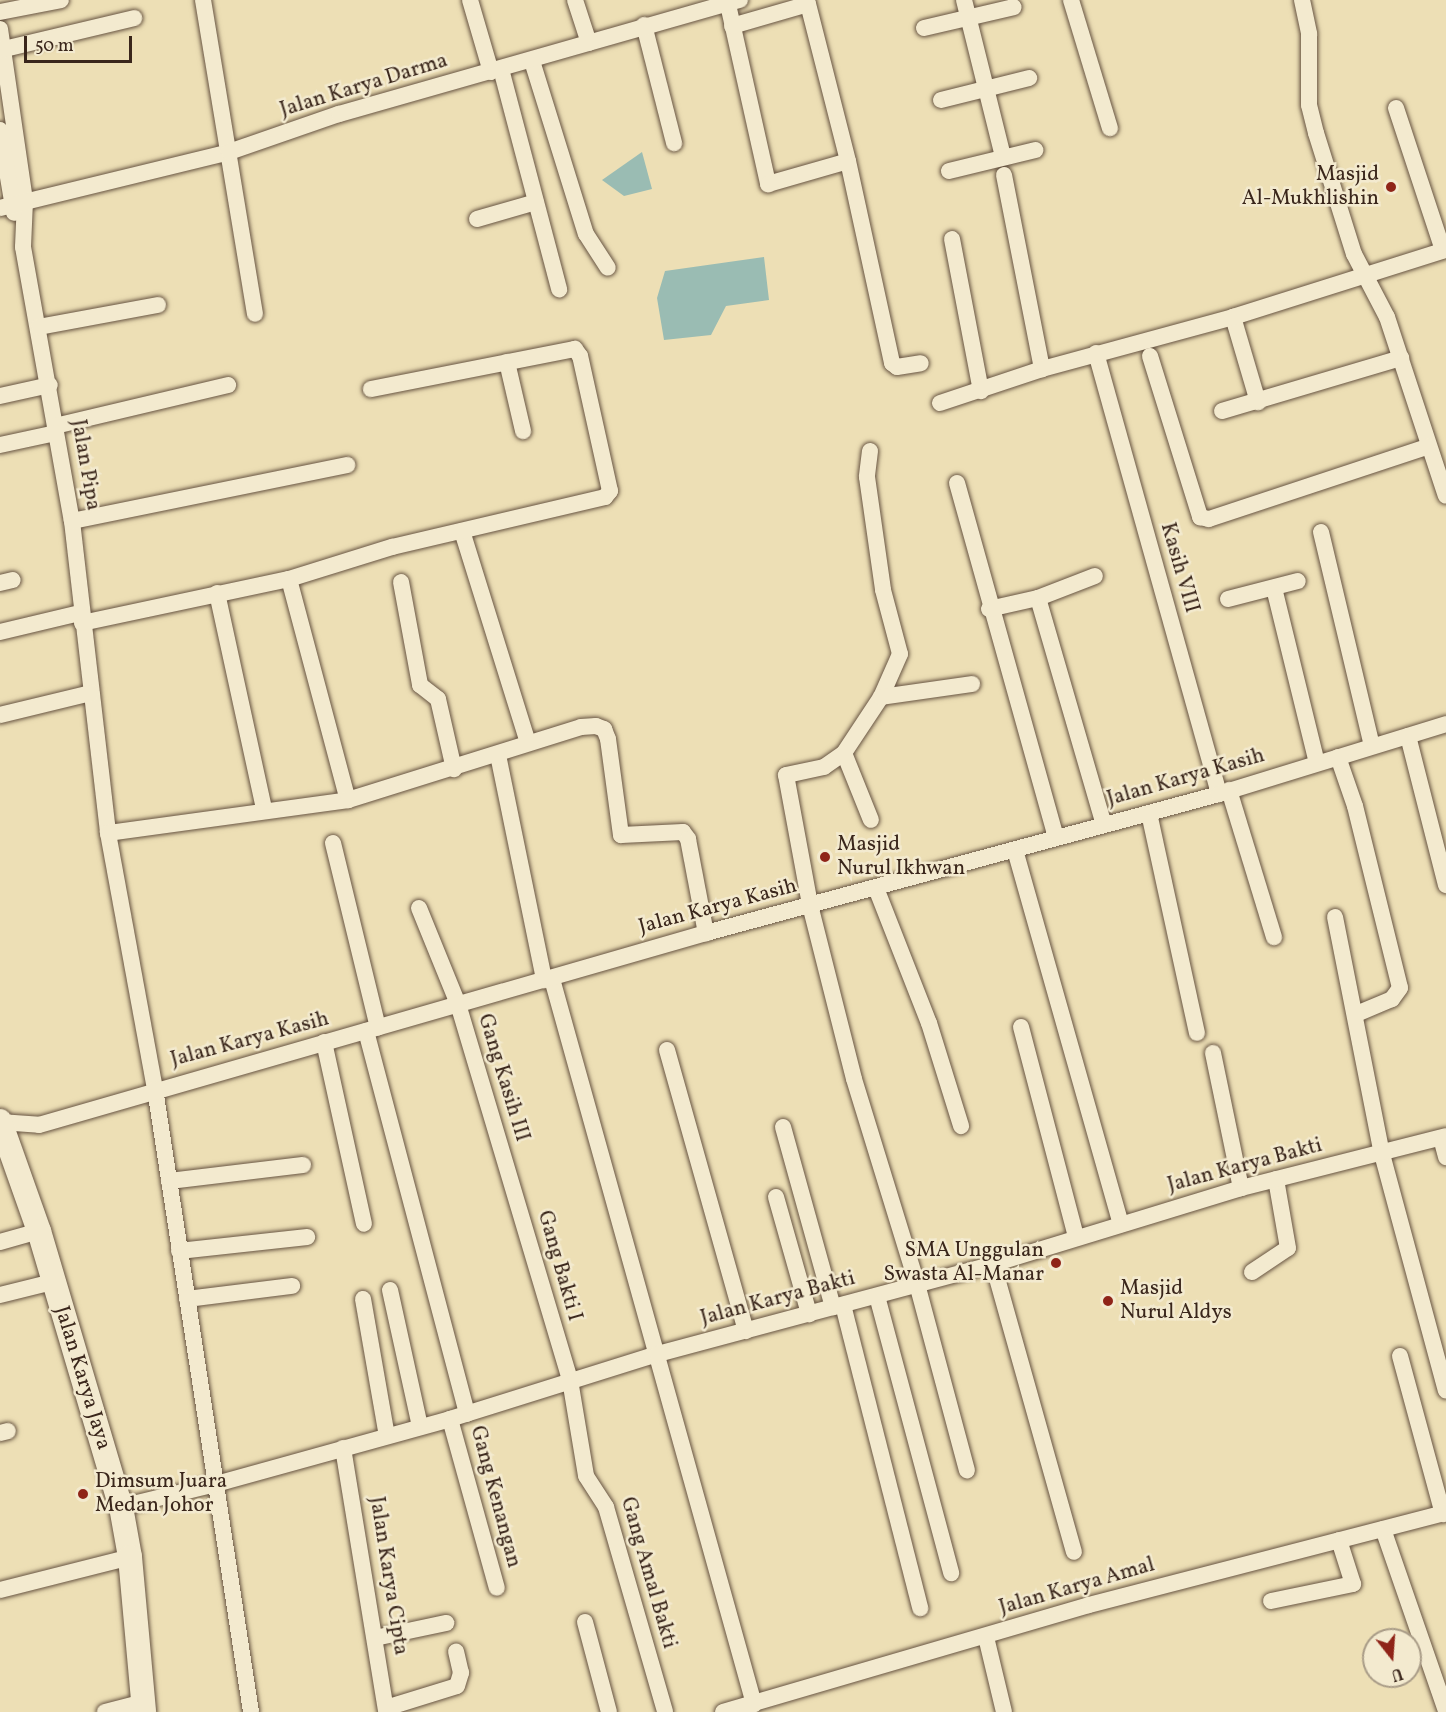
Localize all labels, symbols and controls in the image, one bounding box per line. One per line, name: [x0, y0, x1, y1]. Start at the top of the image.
scale bar: [27, 24, 135, 62]
text: 50 m: [35, 34, 74, 59]
street label: Jalan Karya Darma: [277, 49, 451, 123]
place label: Masjid Al-Mukhlishin: [1242, 162, 1379, 212]
marker: Masjid Al-Mukhlishin: [1384, 180, 1398, 194]
street label: Jalan Pipa: [65, 418, 105, 512]
street label: Kasih VIII: [1154, 520, 1204, 616]
street label: Jalan Karya Kasih: [1104, 743, 1268, 813]
place label: Masjid Nurul Ikhwan: [837, 832, 965, 882]
marker: Masjid Nurul Ikhwan: [818, 850, 832, 864]
street label: Jalan Karya Kasih: [636, 874, 800, 940]
street label: Jalan Karya Kasih: [168, 1007, 332, 1073]
street label: Gang Kasih III: [472, 1011, 534, 1145]
street label: Jalan Karya Bakti: [1165, 1133, 1325, 1199]
street label: Gang Bakti I: [531, 1208, 587, 1324]
place label: SMA Unggulan Swasta Al-Manar: [883, 1238, 1044, 1288]
marker: SMA Unggulan Swasta Al-Manar: [1049, 1256, 1063, 1270]
street label: Jalan Karya Bakti: [698, 1266, 858, 1332]
place label: Masjid Nurul Aldys: [1120, 1276, 1232, 1326]
marker: Masjid Nurul Aldys: [1101, 1294, 1115, 1308]
street label: Jalan Karya Jaya: [48, 1303, 116, 1453]
street label: Gang Kenangan: [464, 1423, 526, 1571]
place label: Dimsum Juara Medan Johor: [95, 1469, 227, 1519]
marker: Dimsum Juara Medan Johor: [76, 1487, 90, 1501]
street label: Gang Amal Bakti: [614, 1494, 682, 1652]
street label: Jalan Karya Cipta: [363, 1495, 413, 1657]
street label: Jalan Karya Amal: [996, 1553, 1158, 1621]
north arrow: [1362, 1628, 1422, 1688]
text: U: [1388, 1661, 1405, 1685]

